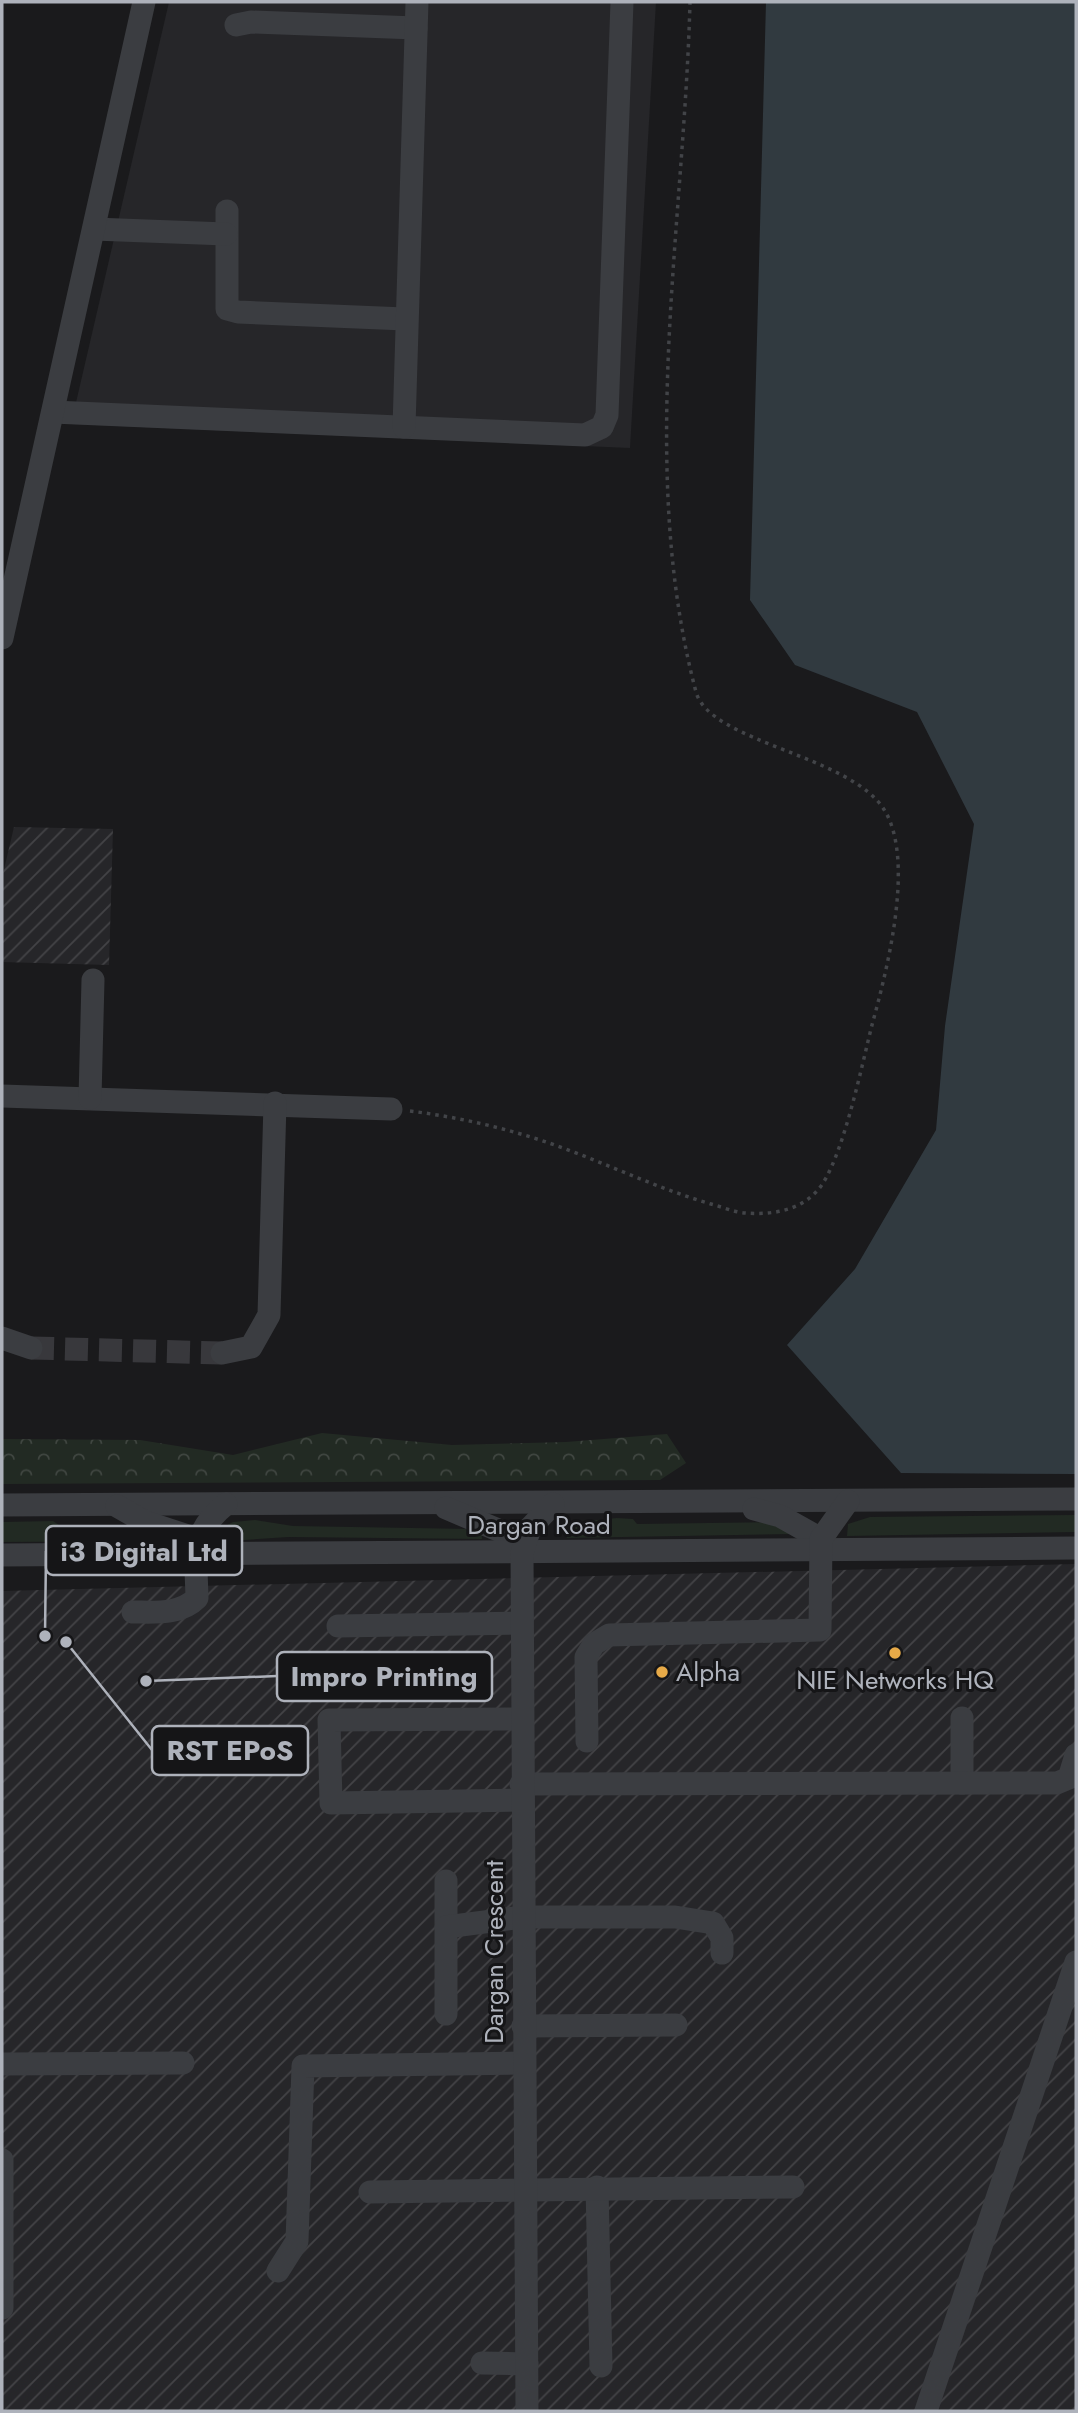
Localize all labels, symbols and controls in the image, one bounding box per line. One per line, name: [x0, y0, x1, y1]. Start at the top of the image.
street label: Dargan Road: [467, 1506, 611, 1544]
callout: i3 Digital Ltd: [46, 1526, 242, 1575]
text: i3 Digital Ltd: [60, 1531, 228, 1572]
marker: NIE Networks HQ: [887, 1645, 903, 1661]
callout: Impro Printing: [277, 1652, 492, 1701]
place label: Alpha: [676, 1653, 740, 1691]
text: Impro Printing: [290, 1656, 478, 1697]
place label: NIE Networks HQ: [796, 1661, 994, 1699]
marker: Alpha: [654, 1664, 670, 1680]
callout: RST EPoS: [152, 1726, 308, 1775]
text: RST EPoS: [166, 1730, 294, 1771]
street label: Dargan Crescent: [475, 1860, 513, 2044]

